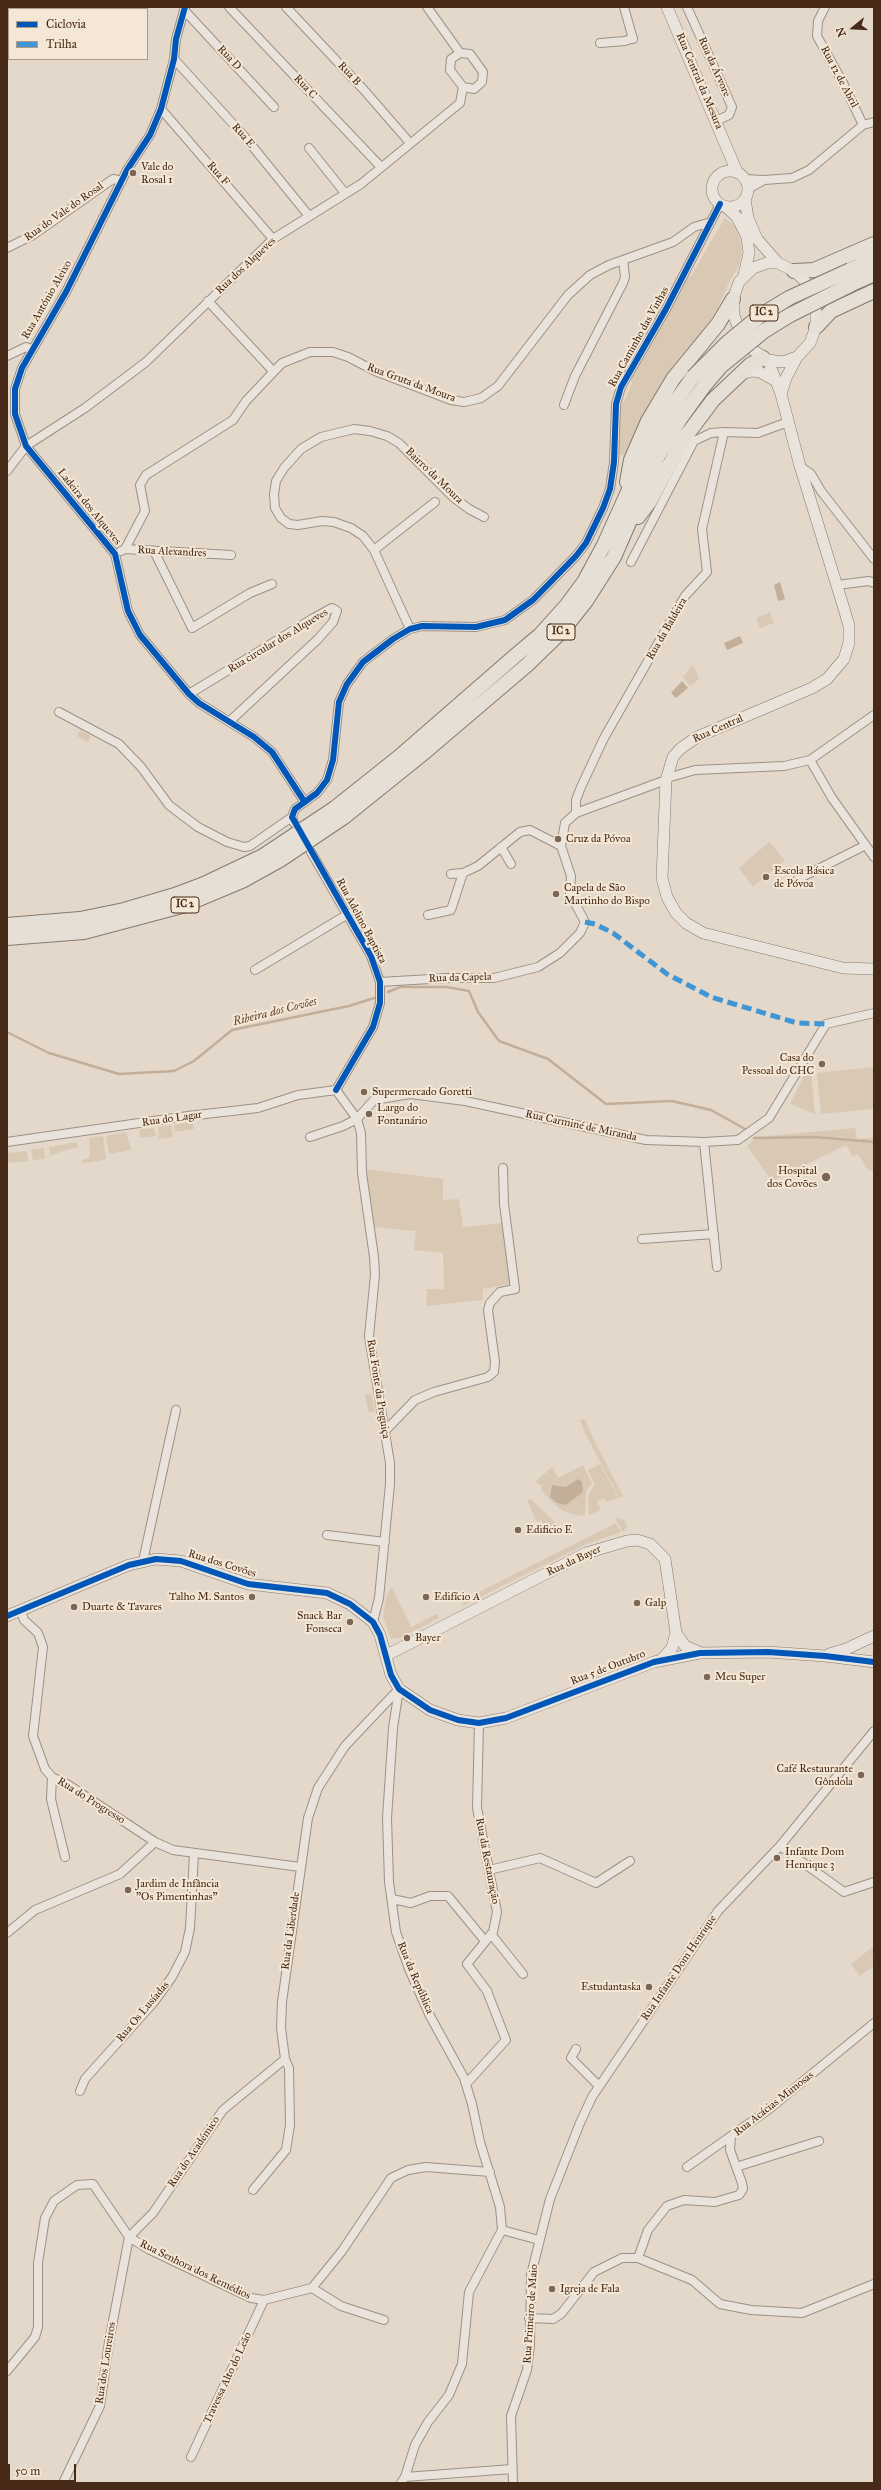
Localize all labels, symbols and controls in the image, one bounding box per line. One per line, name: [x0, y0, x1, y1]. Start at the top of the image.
legend: [8, 8, 148, 60]
north arrow: [833, 8, 873, 48]
text: Ciclovia: [46, 17, 86, 31]
text: N: [833, 25, 849, 38]
street label: Rua Central da Mesura: [673, 31, 725, 131]
street label: Rua da Árvore: [695, 35, 733, 99]
text: Trilha: [46, 37, 77, 51]
street label: Rua D: [214, 43, 244, 73]
street label: Rua 12 de Abril: [817, 44, 861, 110]
street label: Rua B: [335, 59, 363, 89]
street label: Rua C: [291, 72, 319, 102]
street label: Rua E: [229, 121, 257, 151]
street label: Rua F: [204, 159, 232, 189]
place label: Vale do Rosal 1: [141, 160, 173, 186]
marker: Vale do Rosal 1: [128, 168, 138, 178]
street label: Rua do Vale do Rosal: [22, 180, 106, 244]
street label: Rua dos Alqueves: [213, 235, 279, 297]
street label: Rua António Aleixo: [19, 258, 75, 342]
street label: Rua Caminho das Vinhas: [606, 284, 672, 390]
road number: IC 2: [750, 305, 778, 321]
street label: Rua Gruta da Moura: [365, 361, 457, 405]
street label: Bairro da Moura: [402, 445, 466, 507]
street label: Ladeira dos Alqueves: [54, 466, 124, 548]
street label: Rua Alexandres: [137, 544, 207, 560]
street label: Rua da Baldeira: [644, 595, 690, 663]
street label: Rua circular dos Alqueves: [226, 606, 330, 676]
road number: IC 2: [547, 624, 575, 640]
street label: Rua Central: [691, 712, 745, 746]
place label: Cruz da Póvoa: [566, 832, 631, 846]
marker: Cruz da Póvoa: [553, 834, 563, 844]
place label: Escola Básica de Póvoa: [774, 864, 834, 890]
marker: Escola Básica de Póvoa: [761, 872, 771, 882]
street label: Rua Adelino Baptista: [333, 876, 389, 966]
place label: Capela de São Martinho do Bispo: [564, 881, 650, 907]
marker: Capela de São Martinho do Bispo: [551, 889, 561, 899]
road number: IC 2: [171, 897, 199, 913]
street label: Rua da Capela: [428, 970, 492, 986]
water label: Ribeira dos Covões: [232, 995, 318, 1029]
place label: Casa do Pessoal do CHC: [742, 1051, 814, 1077]
marker: Casa do Pessoal do CHC: [817, 1059, 827, 1069]
place label: Supermercado Goretti: [372, 1085, 472, 1099]
marker: Supermercado Goretti: [359, 1087, 369, 1097]
place label: Largo do Fontanário: [377, 1101, 427, 1127]
street label: Rua do Lagar: [141, 1108, 203, 1130]
street label: Rua Carminé de Miranda: [524, 1108, 638, 1144]
marker: Largo do Fontanário: [364, 1109, 374, 1119]
place label: Hospital dos Covões: [767, 1164, 817, 1190]
marker: Hospital dos Covões: [820, 1171, 832, 1183]
street label: Rua Fonte da Preguiça: [364, 1338, 392, 1440]
place label: Edificio E: [526, 1523, 572, 1537]
marker: Edificio E: [513, 1525, 523, 1535]
street label: Rua da Bayer: [545, 1543, 603, 1579]
street label: Rua dos Covões: [186, 1547, 258, 1581]
place label: Talho M. Santos: [169, 1590, 244, 1604]
place label: Edifício A: [434, 1590, 480, 1604]
marker: Talho M. Santos: [247, 1592, 257, 1602]
marker: Edifício A: [421, 1592, 431, 1602]
place label: Galp: [645, 1596, 666, 1610]
marker: Galp: [632, 1598, 642, 1608]
place label: Duarte & Tavares: [82, 1600, 162, 1614]
marker: Duarte & Tavares: [69, 1602, 79, 1612]
place label: Snack Bar Fonseca: [297, 1609, 342, 1635]
marker: Snack Bar Fonseca: [345, 1617, 355, 1627]
place label: Bayer: [415, 1631, 441, 1645]
marker: Bayer: [402, 1633, 412, 1643]
street label: Rua 5 de Outubro: [569, 1648, 647, 1688]
place label: Meu Super: [715, 1670, 765, 1684]
marker: Meu Super: [702, 1672, 712, 1682]
place label: Café Restaurante Gôndola: [776, 1762, 853, 1788]
marker: Café Restaurante Gôndola: [856, 1770, 866, 1780]
street label: Rua do Progresso: [55, 1775, 127, 1827]
street label: Rua da Restauração: [472, 1817, 502, 1905]
place label: Infante Dom Henrique 3: [785, 1845, 844, 1871]
marker: Infante Dom Henrique 3: [772, 1853, 782, 1863]
place label: Jardim de Infância "Os Pimentinhas": [136, 1877, 219, 1903]
marker: Jardim de Infância "Os Pimentinhas": [123, 1885, 133, 1895]
street label: Rua da Liberdade: [279, 1891, 303, 1971]
street label: Rua Infante Dom Henrique: [639, 1913, 719, 2023]
street label: Rua da República: [394, 1940, 436, 2016]
street label: Rua Os Lusíadas: [114, 1979, 172, 2045]
place label: Estudantaska: [581, 1980, 641, 1994]
marker: Estudantaska: [644, 1982, 654, 1992]
street label: Rua Acácias Mimosas: [731, 2069, 817, 2139]
street label: Rua do Académico: [165, 2114, 223, 2190]
street label: Rua Senhora dos Remédios: [137, 2237, 253, 2303]
street label: Rua Primeiro de Maio: [521, 2264, 541, 2364]
place label: Igreja de Fala: [560, 2282, 620, 2296]
marker: Igreja de Fala: [547, 2284, 557, 2294]
street label: Rua dos Loureiros: [93, 2321, 119, 2405]
street label: Travessa Alto do Leão: [201, 2330, 255, 2426]
scale bar: [10, 2456, 78, 2482]
text: 50 m: [15, 2464, 40, 2478]

